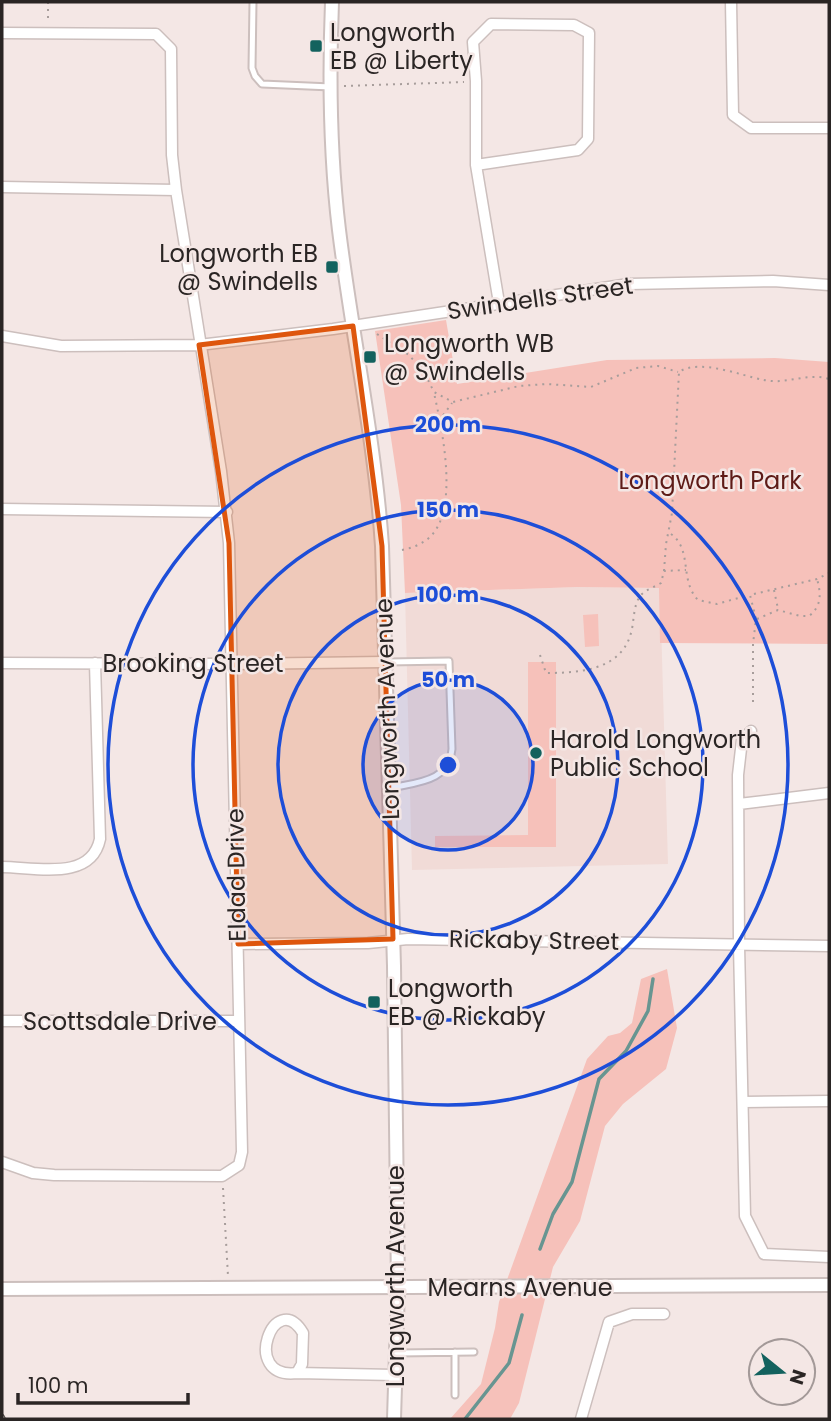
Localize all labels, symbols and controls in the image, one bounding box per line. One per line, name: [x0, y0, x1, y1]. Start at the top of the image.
place label: Longworth EB @ Liberty: [330, 16, 473, 77]
marker: Longworth EB @ Liberty: [308, 38, 324, 54]
place label: Longworth EB @ Swindells: [159, 237, 318, 298]
marker: Longworth EB @ Swindells: [324, 259, 340, 275]
street label: Swindells Street: [445, 269, 635, 327]
place label: Longworth WB @ Swindells: [384, 327, 554, 388]
marker: Longworth WB @ Swindells: [362, 349, 378, 365]
text: 200 m: [415, 410, 481, 439]
park label: Longworth Park: [618, 464, 802, 497]
text: 150 m: [417, 495, 479, 524]
text: 100 m: [417, 580, 479, 609]
street label: Longworth Avenue: [367, 598, 407, 820]
street label: Brooking Street: [103, 647, 283, 680]
text: 50 m: [421, 665, 475, 694]
place label: Harold Longworth Public School: [550, 723, 761, 784]
marker: Harold Longworth Public School: [528, 745, 544, 761]
centre of rings: [436, 753, 460, 777]
street label: Eldad Drive: [218, 808, 254, 942]
street label: Rickaby Street: [449, 922, 619, 958]
place label: Longworth EB @ Rickaby: [388, 972, 546, 1033]
marker: Longworth EB @ Rickaby: [366, 994, 382, 1010]
street label: Scottsdale Drive: [23, 1005, 217, 1038]
street label: Longworth Avenue: [379, 1165, 412, 1387]
street label: Mearns Avenue: [427, 1271, 613, 1304]
north arrow: [747, 1337, 817, 1407]
scale bar: [18, 1362, 187, 1406]
text: N: [783, 1366, 813, 1388]
text: 100 m: [28, 1371, 88, 1400]

